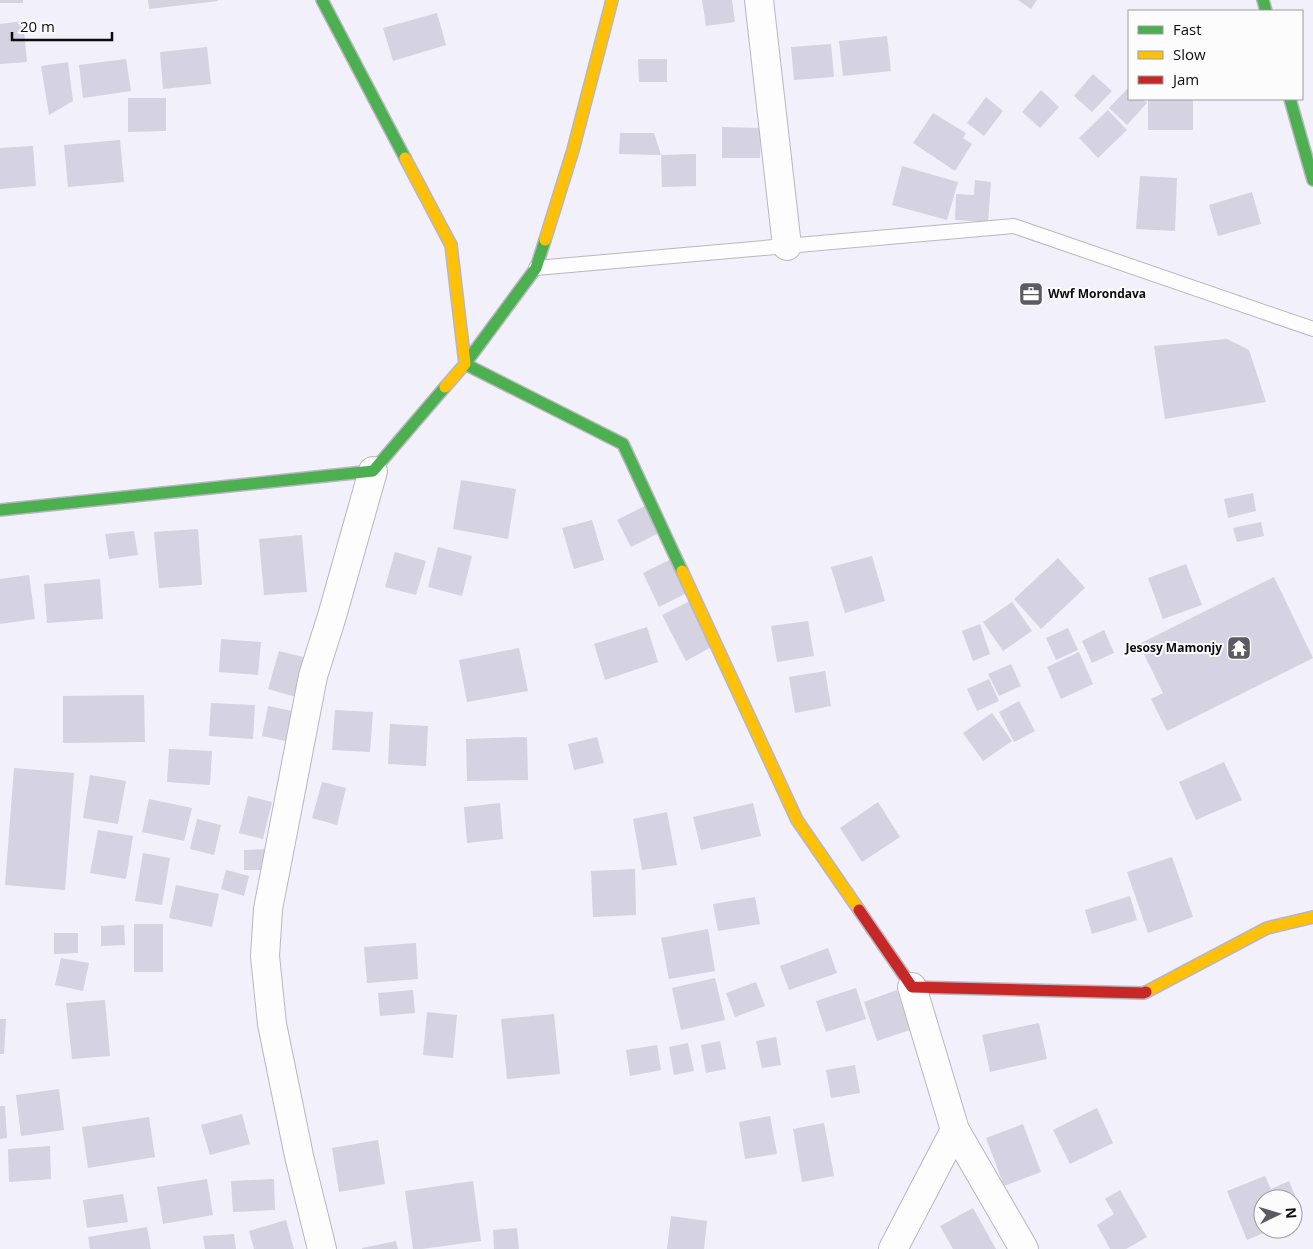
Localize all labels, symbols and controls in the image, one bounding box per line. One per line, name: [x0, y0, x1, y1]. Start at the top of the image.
scale bar: [12, 10, 112, 42]
legend: [1128, 10, 1303, 100]
text: 20 m: [20, 16, 55, 36]
text: Fast: [1173, 19, 1202, 39]
text: Slow: [1173, 44, 1206, 64]
text: Jam: [1171, 69, 1199, 89]
office icon: Wwf Morondava: [1018, 281, 1044, 307]
place label: Wwf Morondava: [1048, 285, 1146, 302]
temple icon: Jesosy Mamonjy: [1226, 635, 1252, 661]
place label: Jesosy Mamonjy: [1124, 639, 1222, 656]
north arrow: [1253, 1189, 1303, 1239]
text: N: [1281, 1206, 1301, 1219]

